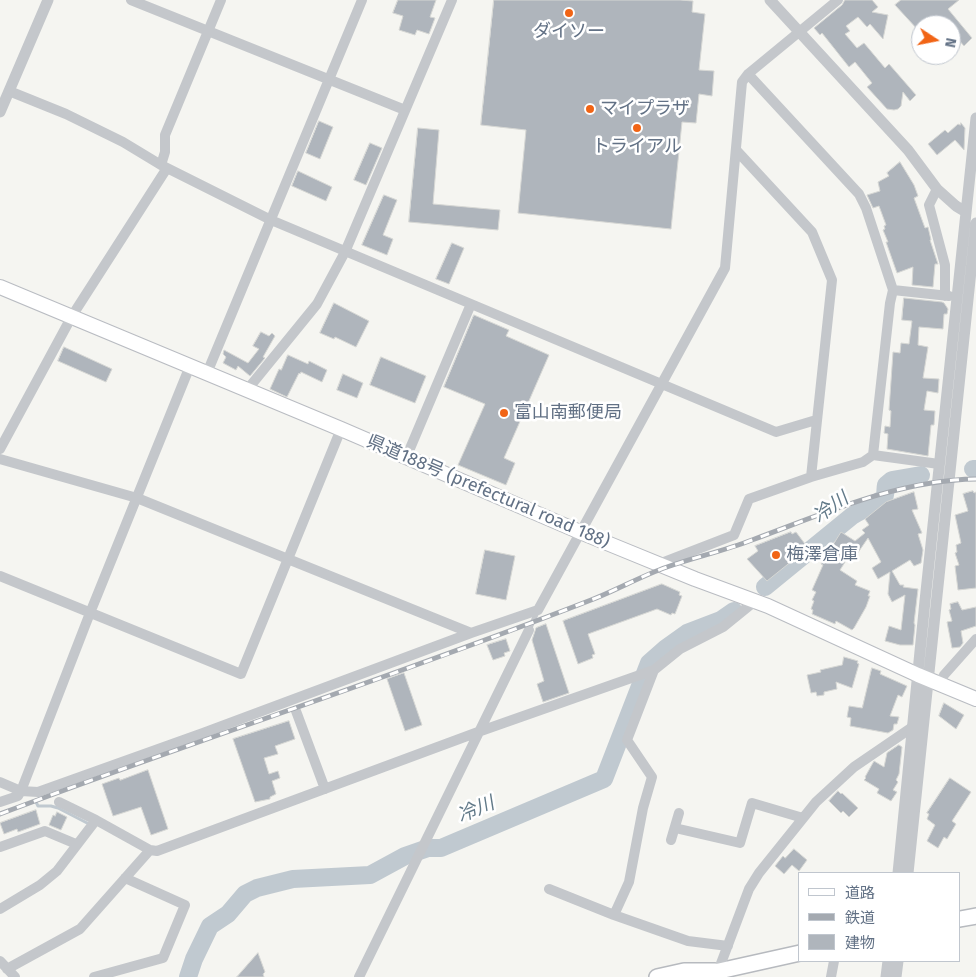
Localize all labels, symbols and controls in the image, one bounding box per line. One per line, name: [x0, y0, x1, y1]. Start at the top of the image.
marker: ダイソー: [563, 7, 575, 19]
north arrow: [911, 15, 961, 65]
place label: ダイソー: [533, 21, 605, 43]
text: N: [941, 37, 959, 49]
place label: マイプラザ: [600, 98, 690, 120]
marker: マイプラザ: [584, 103, 596, 115]
marker: トライアル: [631, 122, 643, 134]
place label: トライアル: [592, 136, 682, 158]
place label: 富山南郵便局: [514, 402, 622, 424]
marker: 富山南郵便局: [498, 407, 510, 419]
street label: 県道188号 (prefectural road 188): [363, 431, 613, 553]
water label: 冷川: [809, 488, 853, 528]
place label: 梅澤倉庫: [786, 544, 858, 566]
marker: 梅澤倉庫: [770, 549, 782, 561]
water label: 冷川: [454, 792, 498, 828]
legend: [798, 872, 961, 962]
text: 道路: [845, 884, 875, 902]
text: 鉄道: [845, 909, 875, 927]
text: 建物: [845, 934, 875, 952]

